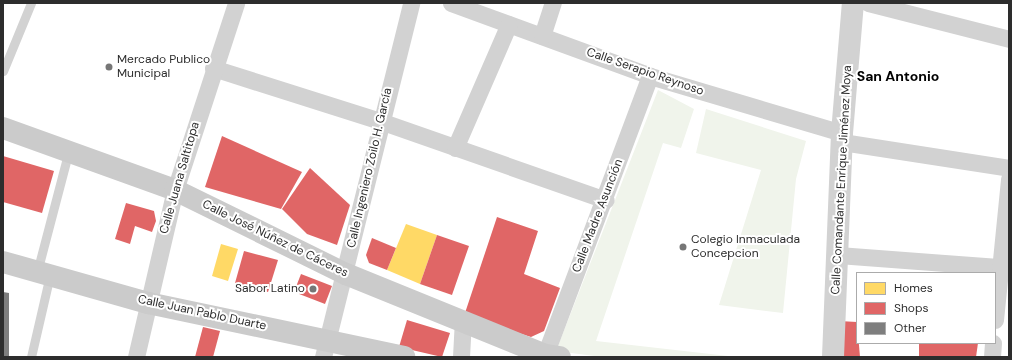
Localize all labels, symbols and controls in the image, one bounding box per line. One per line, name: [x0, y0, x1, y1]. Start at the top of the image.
street label: Calle Serapio Reynoso: [584, 45, 706, 99]
place label: Mercado Publico Municipal: [117, 53, 210, 81]
marker: Mercado Publico Municipal: [104, 62, 114, 72]
street label: Calle Comandante Enrique Jiménez Moya: [829, 65, 855, 295]
district label: San Antonio: [857, 68, 939, 84]
street label: Calle Ingeniero Zoilo H. García: [345, 87, 395, 249]
street label: Calle Juana Saltitopa: [157, 120, 203, 236]
street label: Calle Madre Asunción: [570, 157, 626, 275]
street label: Calle José Núñez de Cáceres: [200, 197, 350, 281]
place label: Colegio Inmaculada Concepcion: [691, 233, 800, 261]
marker: Colegio Inmaculada Concepcion: [678, 242, 688, 252]
legend: [856, 272, 996, 344]
text: Homes: [894, 280, 933, 296]
place label: Sabor Latino: [235, 282, 305, 296]
marker: Sabor Latino: [308, 284, 318, 294]
street label: Calle Juan Pablo Duarte: [136, 292, 268, 334]
text: Shops: [894, 300, 929, 316]
text: Other: [894, 320, 926, 336]

